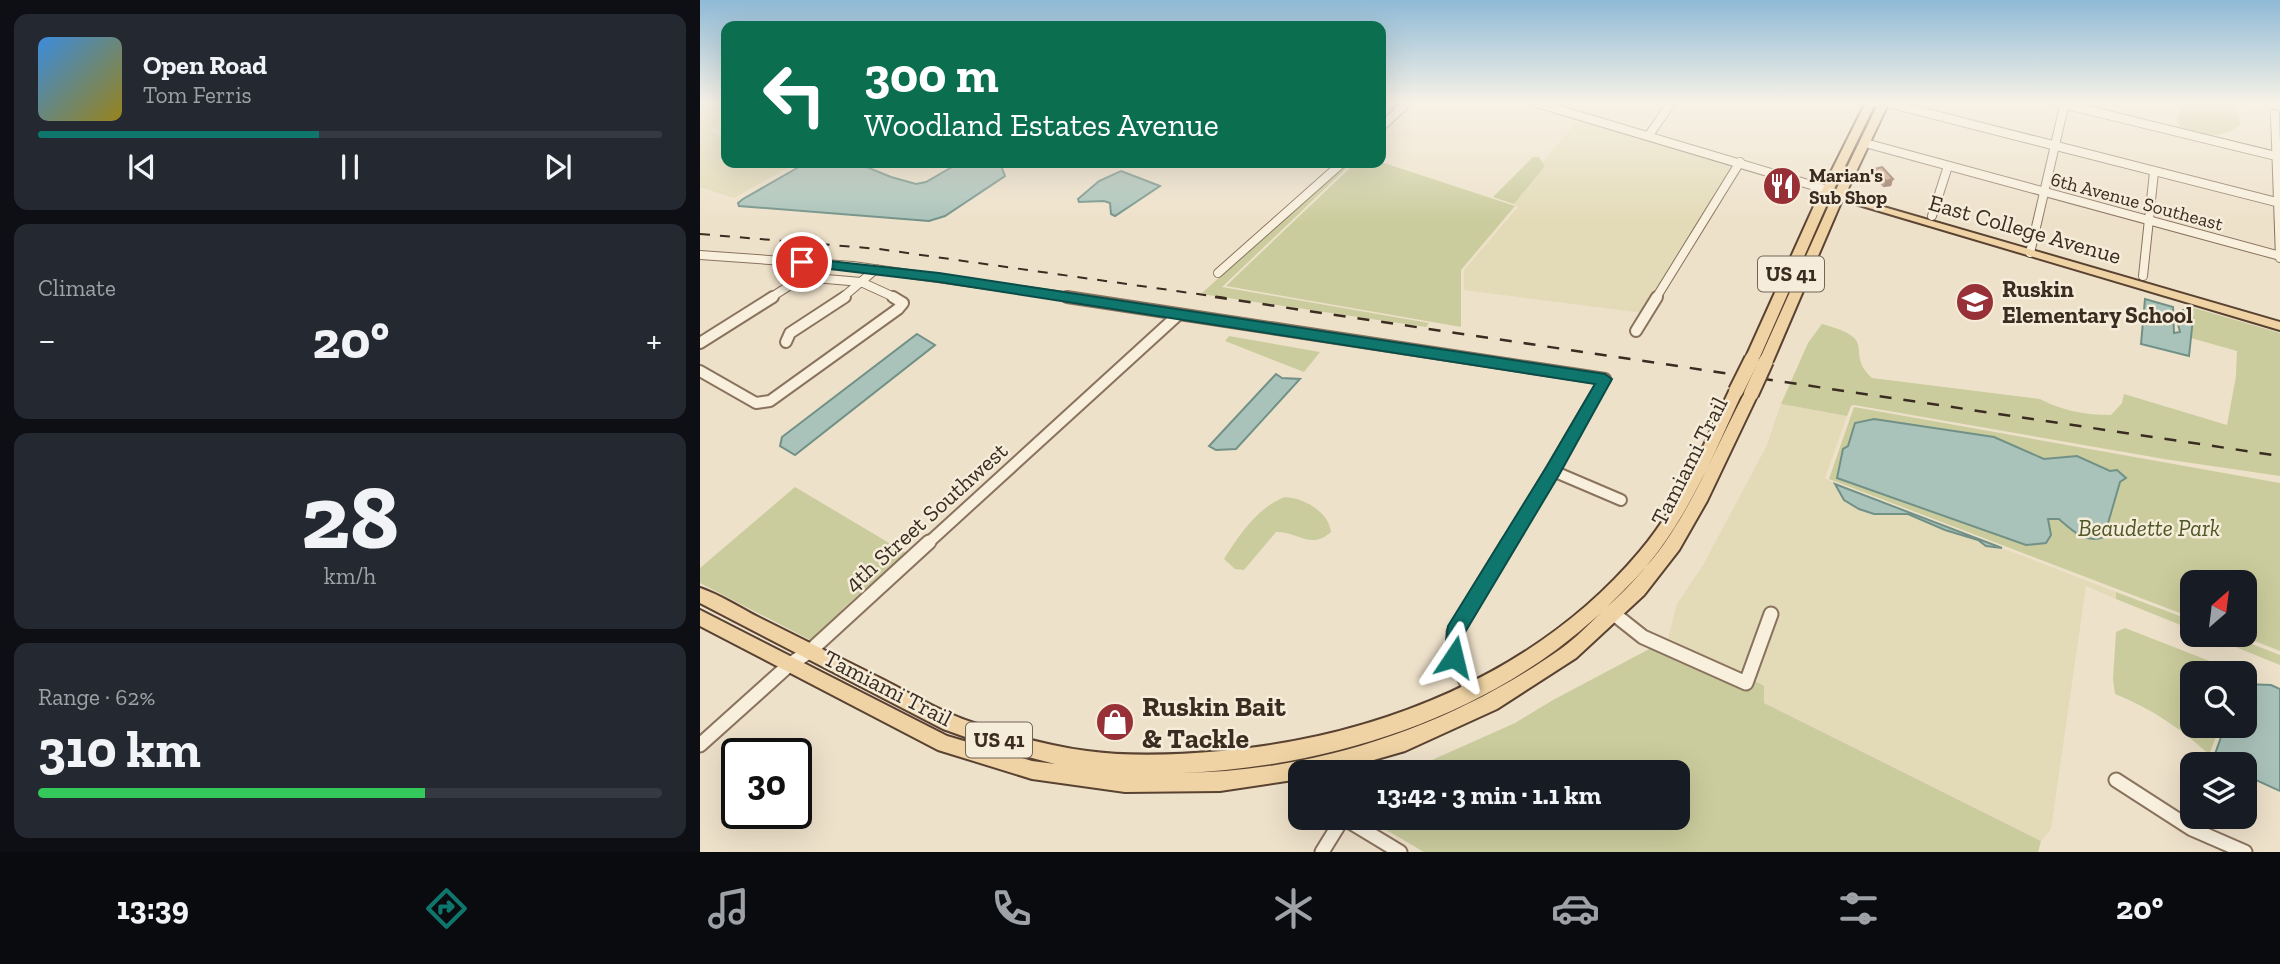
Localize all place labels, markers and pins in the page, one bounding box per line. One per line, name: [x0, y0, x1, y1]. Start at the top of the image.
place label: Marian's Sub Shop: [1809, 164, 1887, 209]
restaurant icon: Marian's Sub Shop: [1761, 165, 1803, 207]
pin: [772, 232, 832, 292]
place label: Ruskin Elementary School: [2002, 275, 2193, 329]
school or university icon: Ruskin Elementary School: [1954, 281, 1996, 323]
place label: Ruskin Bait & Tackle: [1142, 690, 1287, 755]
shop icon: Ruskin Bait & Tackle: [1094, 701, 1136, 743]

